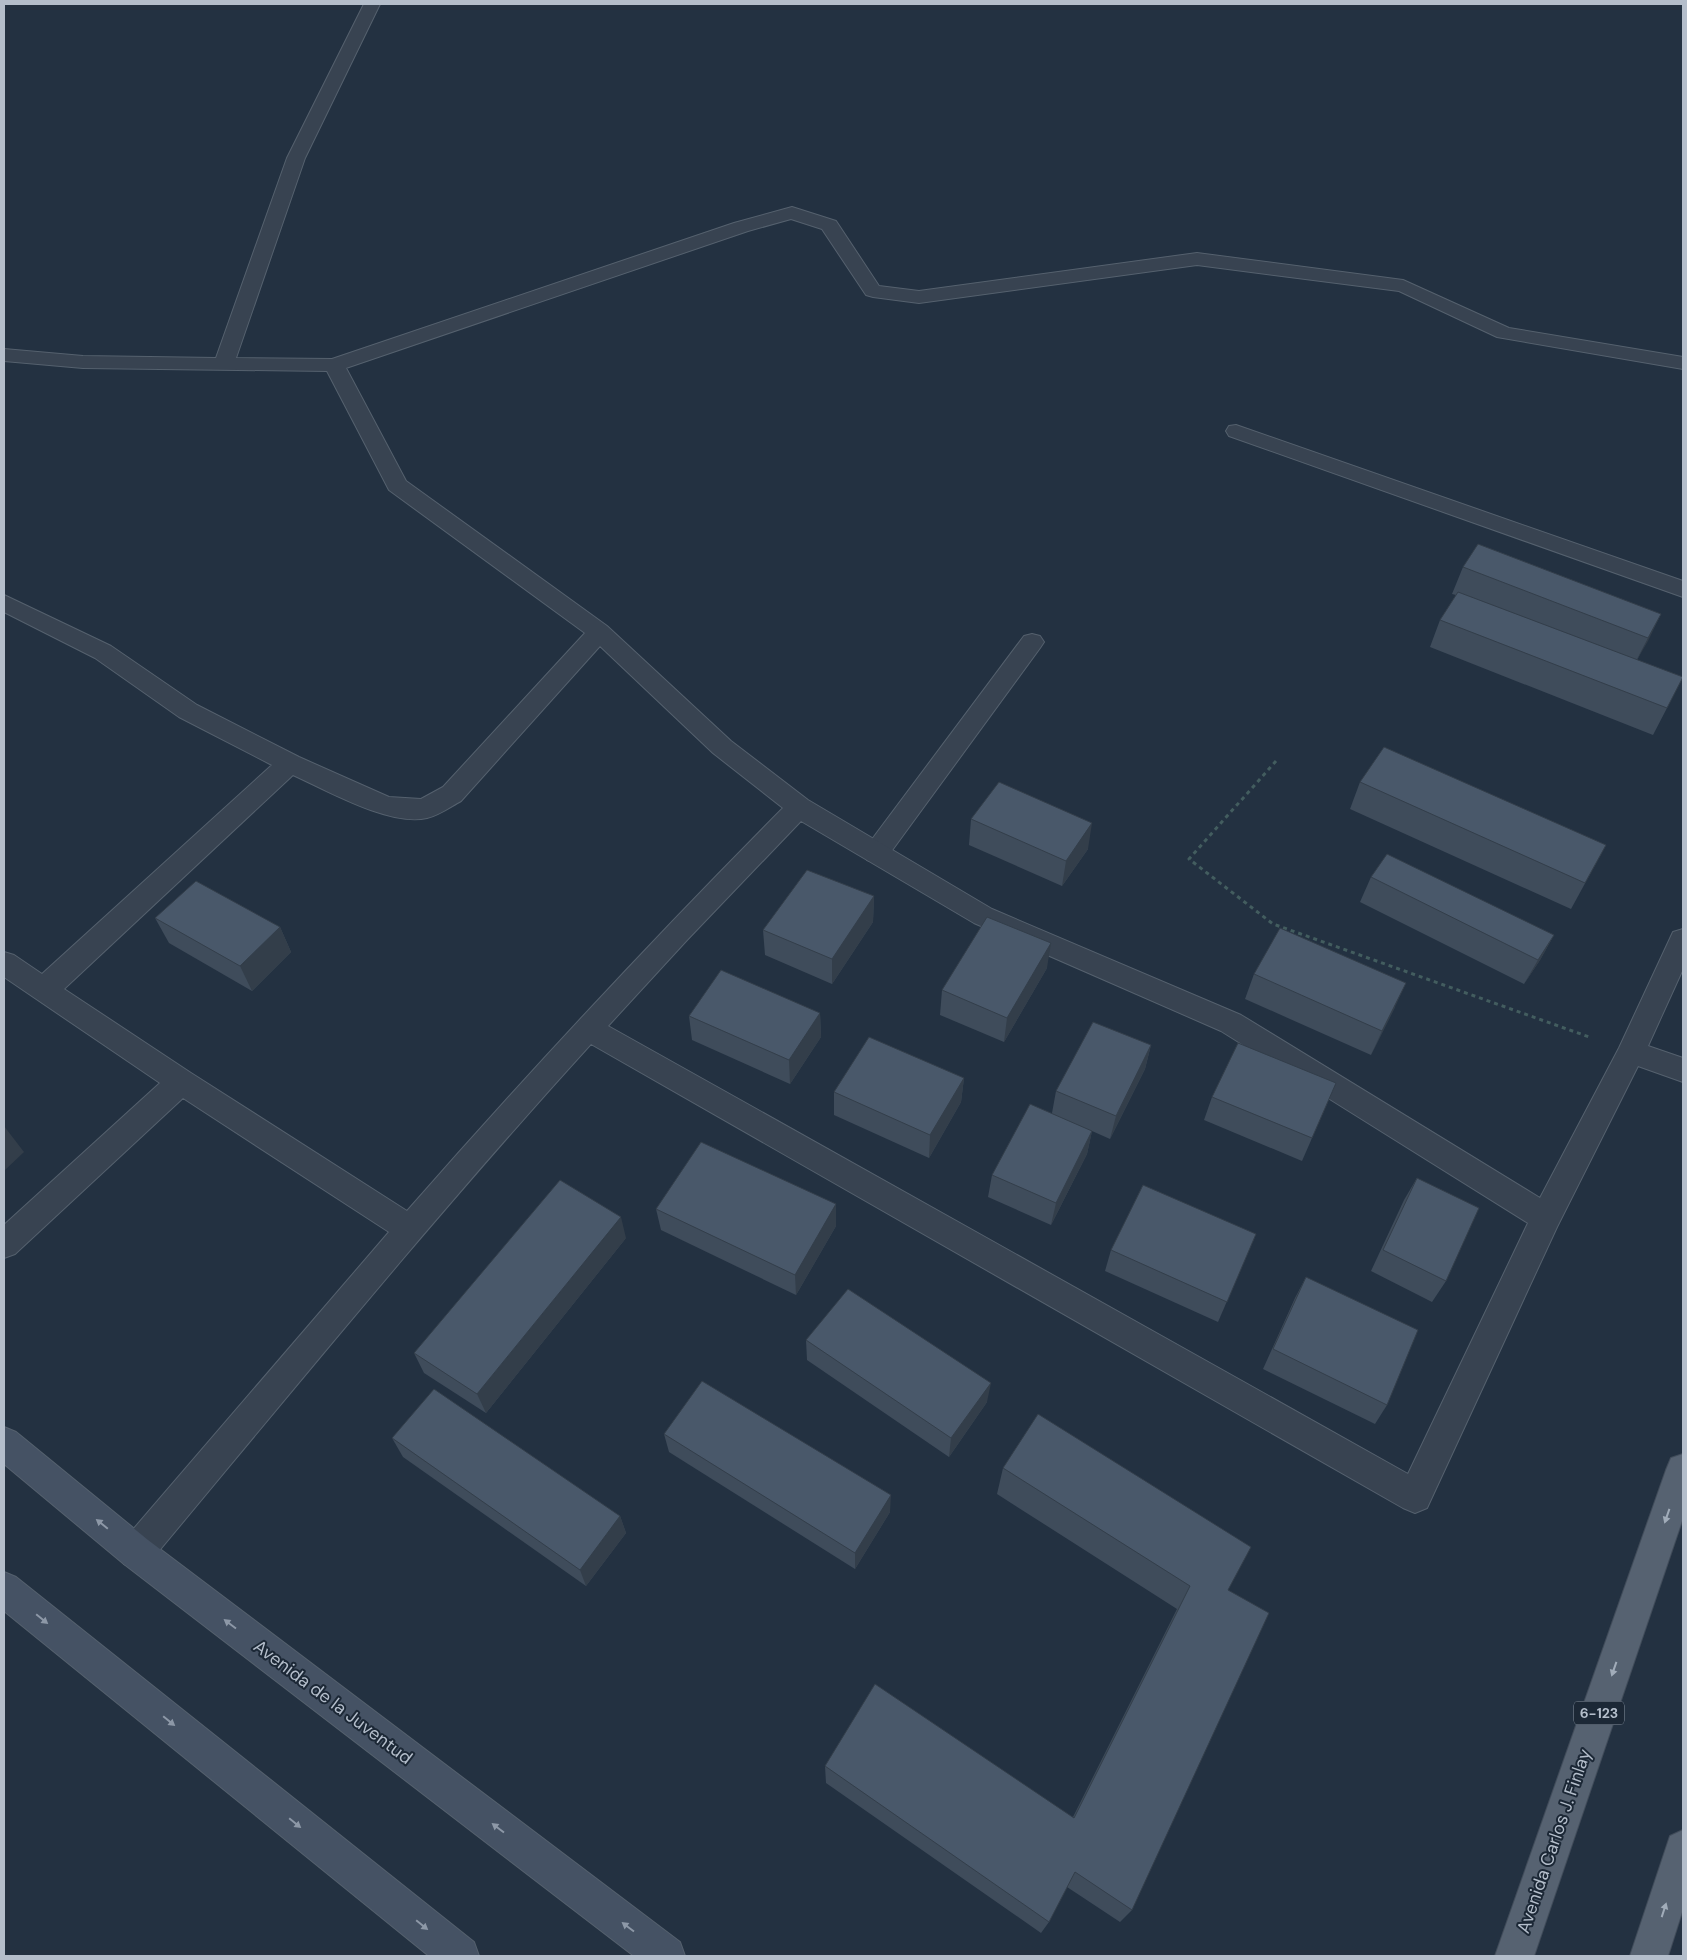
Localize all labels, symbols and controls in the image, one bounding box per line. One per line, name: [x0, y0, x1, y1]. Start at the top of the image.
one-way arrow: [1663, 1509, 1671, 1524]
one-way arrow: [95, 1518, 108, 1529]
one-way arrow: [35, 1614, 48, 1625]
one-way arrow: [224, 1618, 237, 1629]
street label: Avenida de la Juventud: [249, 1634, 417, 1770]
one-way arrow: [1610, 1662, 1617, 1677]
road number: 6-123: [1574, 1702, 1624, 1725]
one-way arrow: [162, 1716, 175, 1727]
street label: Avenida Carlos J. Finlay: [1511, 1746, 1597, 1936]
one-way arrow: [288, 1818, 301, 1829]
one-way arrow: [492, 1823, 505, 1834]
one-way arrow: [1660, 1902, 1668, 1917]
one-way arrow: [415, 1920, 428, 1931]
one-way arrow: [622, 1921, 635, 1932]

